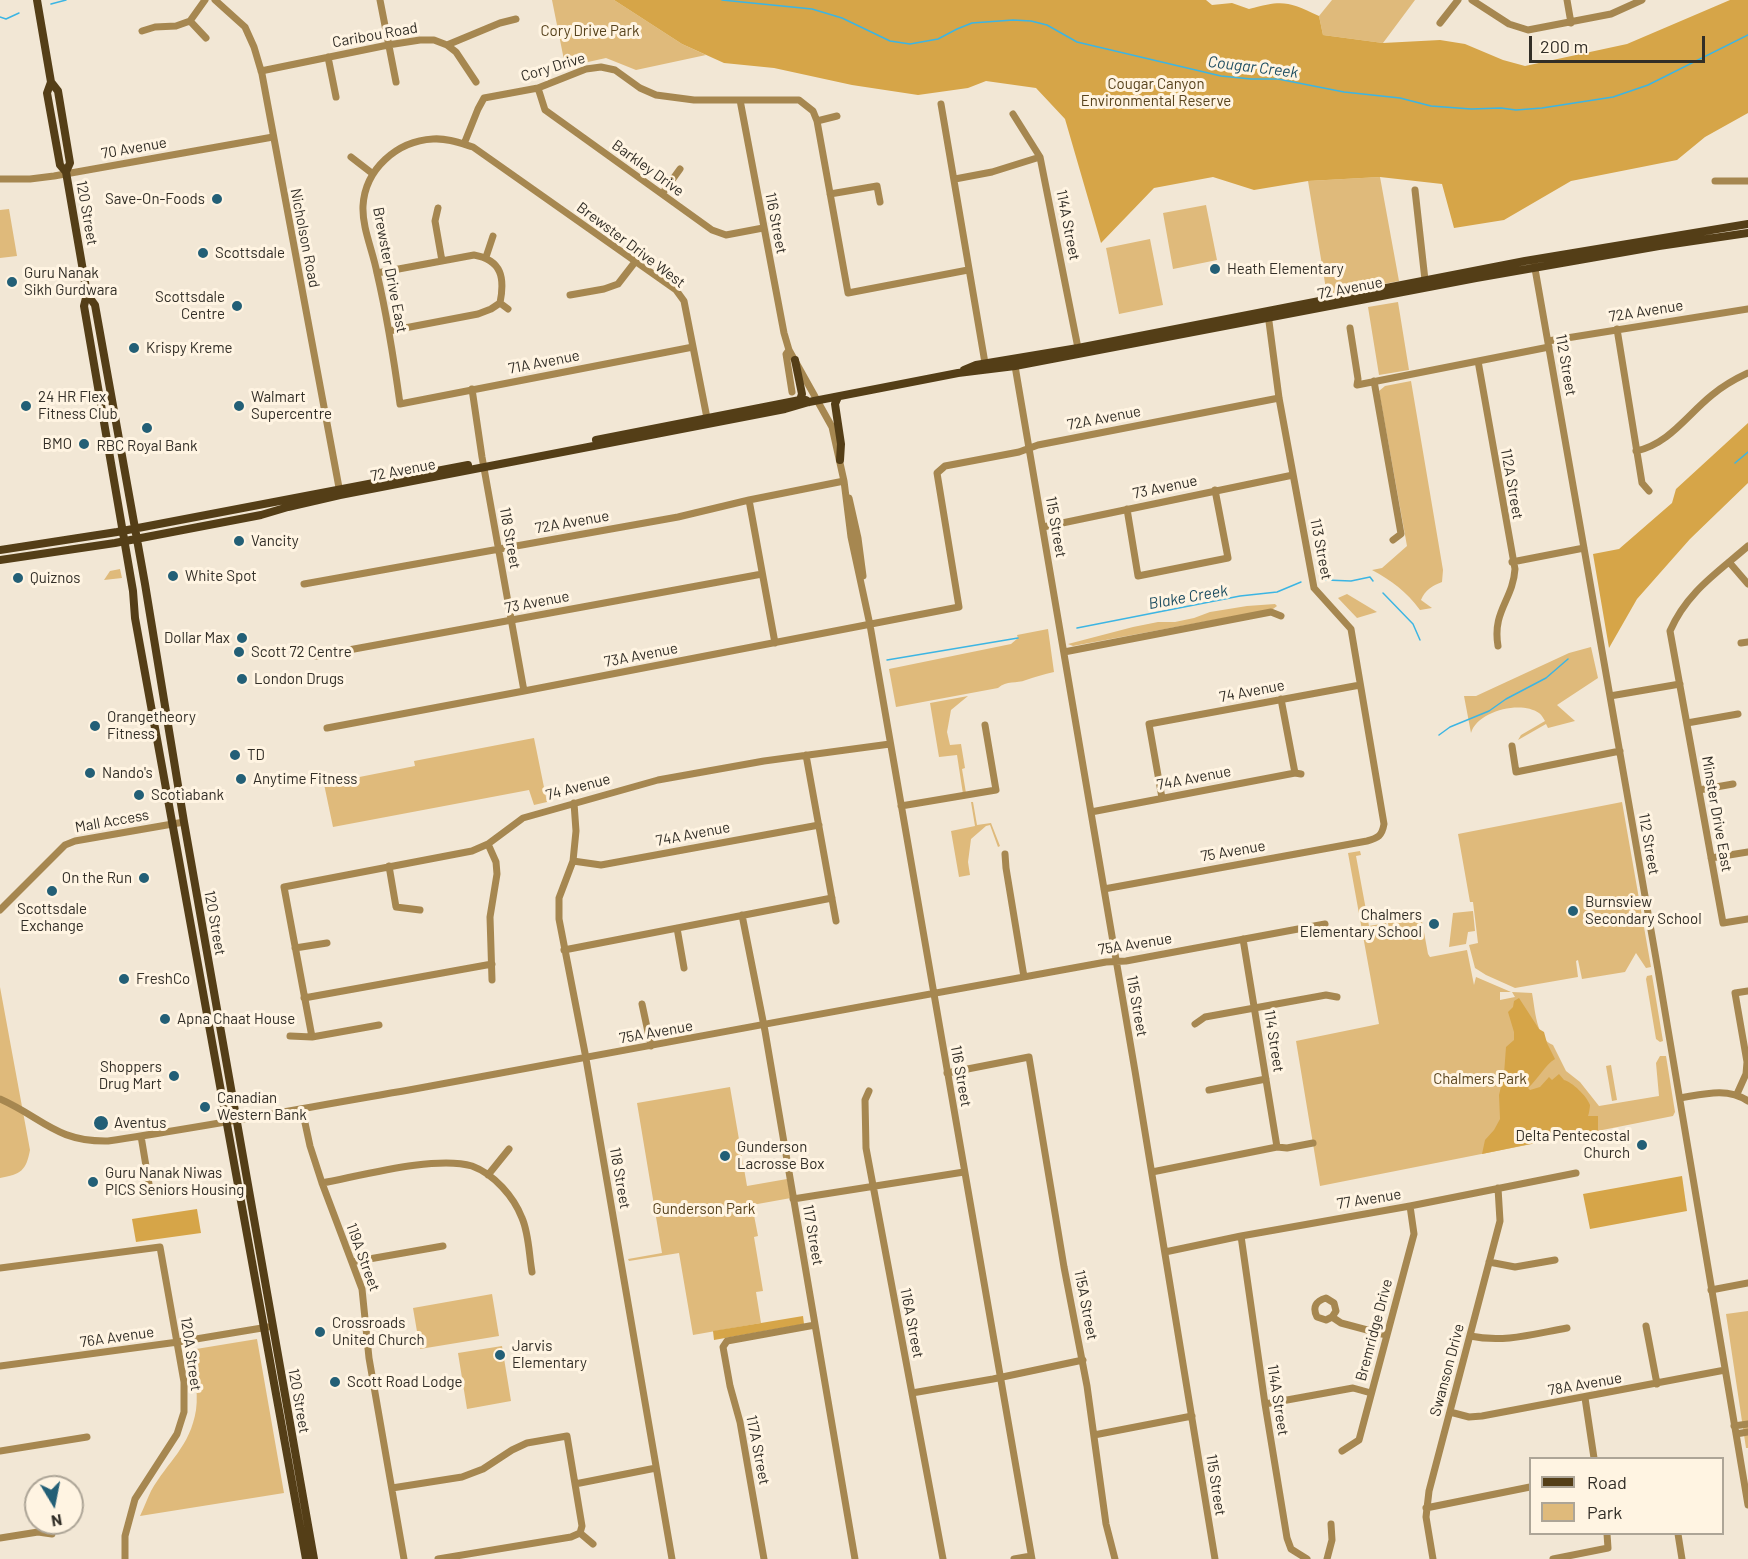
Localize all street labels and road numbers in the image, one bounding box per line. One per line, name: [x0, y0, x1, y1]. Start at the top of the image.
street label: Caribou Road: [331, 19, 419, 51]
street label: Cory Drive: [519, 49, 587, 85]
street label: 70 Avenue: [100, 133, 168, 163]
street label: Barkley Drive: [609, 136, 687, 200]
street label: 120 Street: [72, 179, 102, 247]
street label: Nicholson Road: [287, 187, 323, 289]
street label: 114A Street: [1052, 188, 1084, 262]
street label: 116 Street: [761, 191, 791, 255]
street label: Brewster Drive West: [573, 198, 689, 292]
street label: Brewster Drive East: [369, 206, 411, 334]
street label: 72 Avenue: [1316, 273, 1384, 303]
street label: 72A Avenue: [1608, 296, 1684, 326]
street label: 112 Street: [1552, 333, 1580, 397]
street label: 71A Avenue: [507, 346, 581, 378]
street label: 72A Avenue: [1066, 402, 1142, 434]
street label: 112A Street: [1497, 447, 1527, 521]
street label: 72 Avenue: [369, 455, 437, 485]
street label: 73 Avenue: [1131, 471, 1199, 503]
street label: 115 Street: [1042, 495, 1070, 559]
street label: 118 Street: [496, 506, 524, 570]
street label: 72A Avenue: [534, 507, 610, 537]
street label: 113 Street: [1306, 517, 1336, 581]
street label: 73 Avenue: [503, 587, 571, 617]
street label: 73A Avenue: [603, 639, 679, 671]
street label: 74 Avenue: [1218, 676, 1286, 706]
street label: Minster Drive East: [1698, 755, 1736, 873]
street label: 74A Avenue: [1155, 762, 1233, 794]
street label: 74 Avenue: [544, 770, 612, 804]
street label: Mall Access: [74, 806, 150, 836]
street label: 112 Street: [1635, 812, 1663, 876]
street label: 74A Avenue: [654, 818, 732, 850]
street label: 75 Avenue: [1199, 836, 1267, 866]
street label: 120 Street: [200, 889, 230, 957]
street label: 75A Avenue: [1097, 929, 1173, 959]
street label: 115 Street: [1123, 974, 1151, 1038]
street label: 114 Street: [1260, 1009, 1288, 1073]
street label: 75A Avenue: [618, 1017, 694, 1047]
street label: 116 Street: [947, 1044, 975, 1108]
street label: 118 Street: [606, 1146, 634, 1210]
street label: 77 Avenue: [1336, 1185, 1402, 1213]
street label: 117 Street: [799, 1203, 827, 1267]
street label: 119A Street: [342, 1220, 384, 1294]
street label: 115A Street: [1070, 1268, 1102, 1342]
street label: Bremridge Drive: [1352, 1277, 1396, 1383]
street label: 116A Street: [896, 1286, 928, 1360]
street label: 120A Street: [177, 1316, 205, 1392]
street label: Swanson Drive: [1426, 1322, 1468, 1418]
street label: 76A Avenue: [79, 1323, 155, 1351]
street label: 114A Street: [1263, 1363, 1293, 1437]
street label: 120 Street: [284, 1367, 314, 1435]
street label: 78A Avenue: [1547, 1369, 1623, 1399]
street label: 117A Street: [742, 1414, 774, 1486]
street label: 115 Street: [1202, 1453, 1230, 1517]

